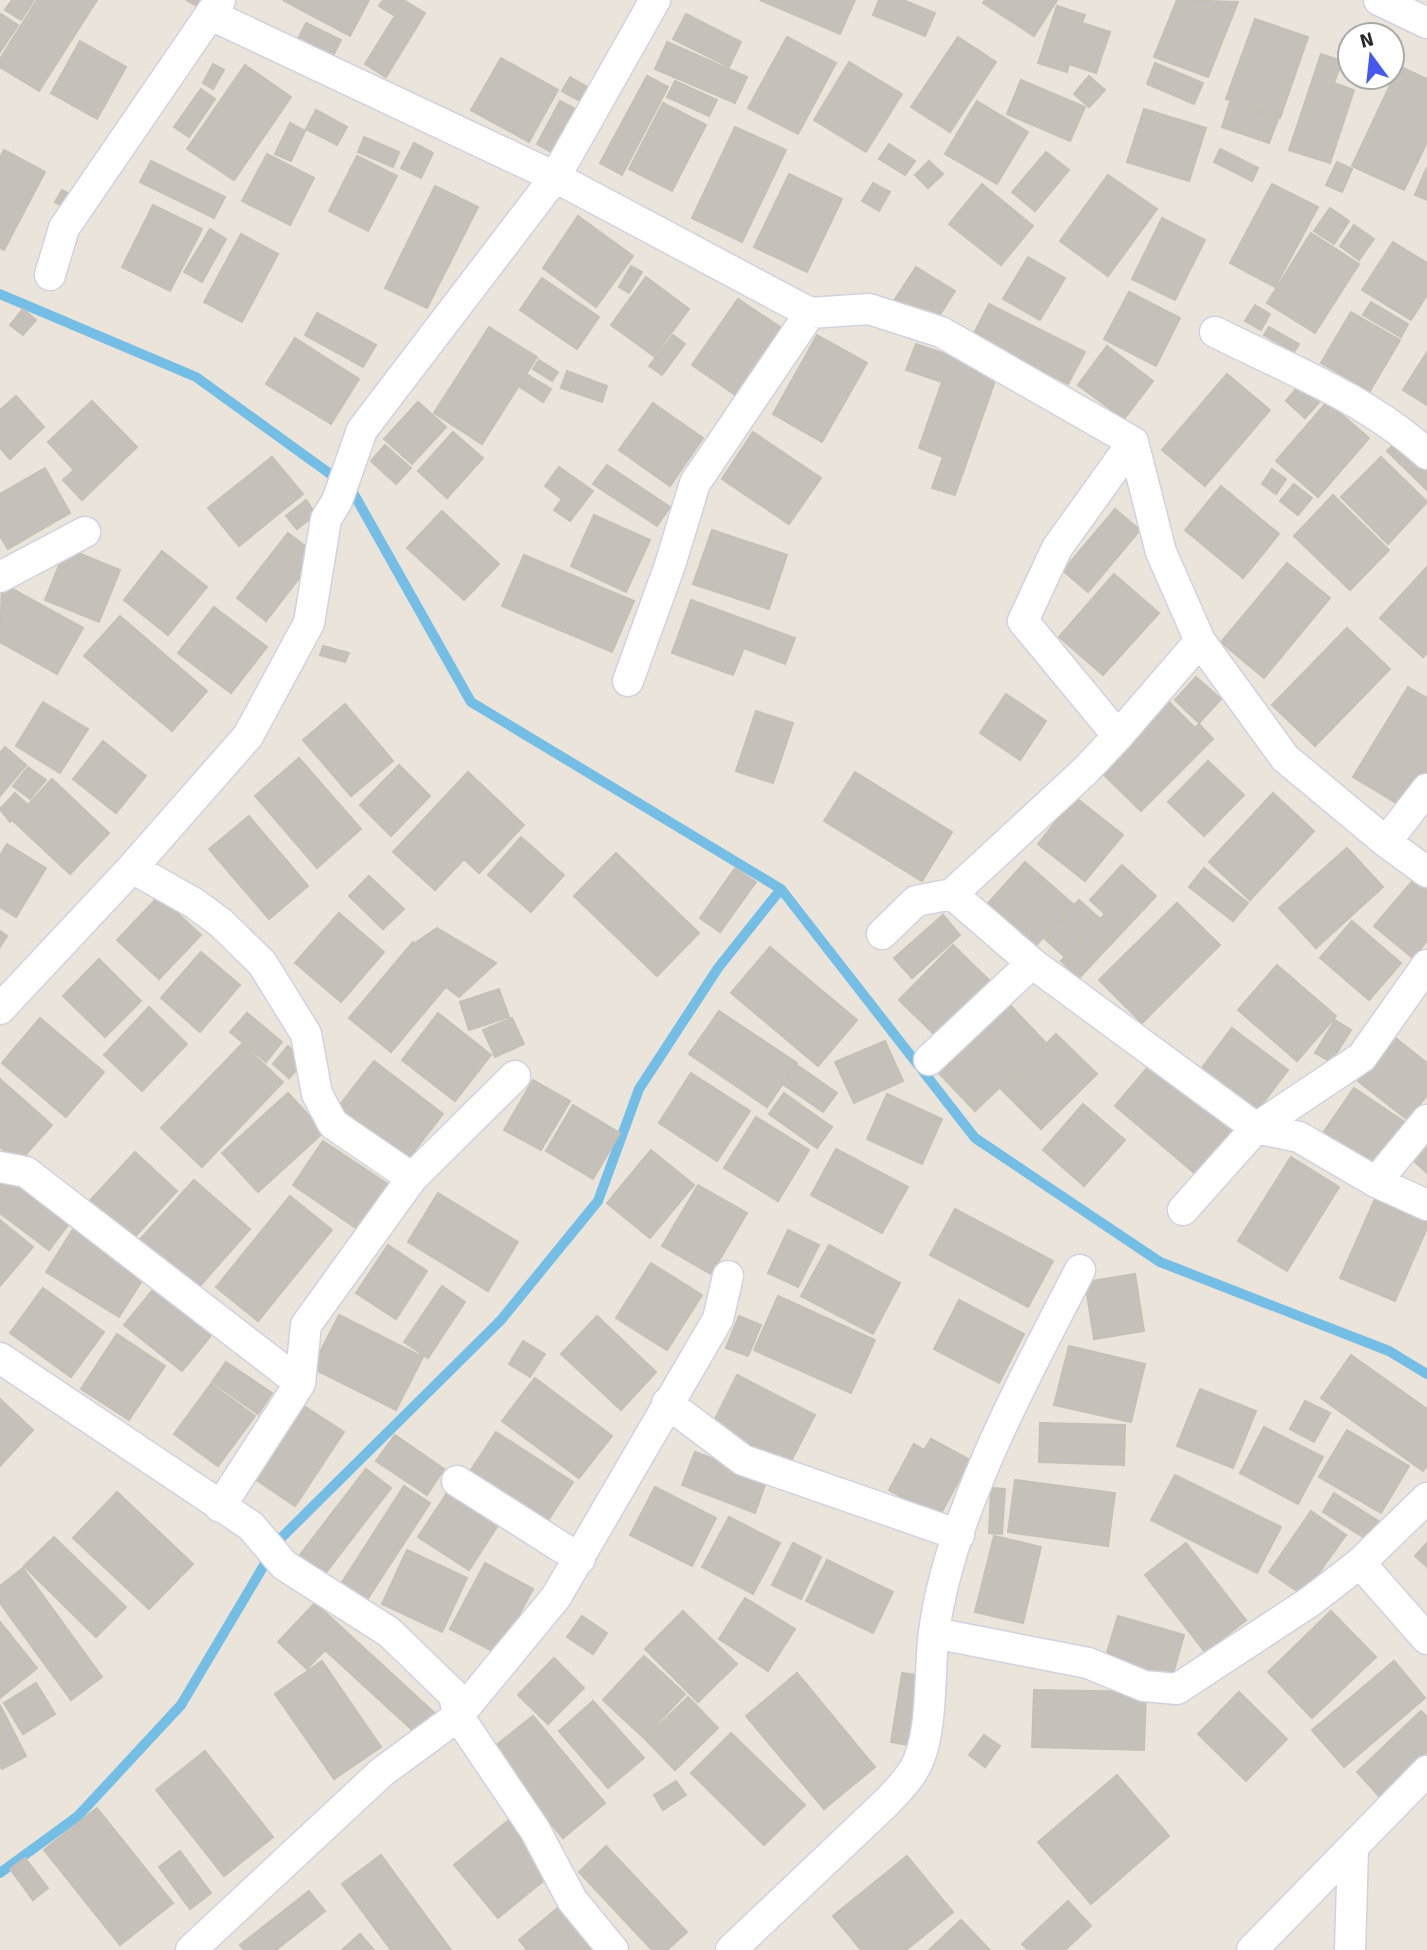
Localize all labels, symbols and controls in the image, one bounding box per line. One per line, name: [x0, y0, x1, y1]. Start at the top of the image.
north arrow: [1336, 21, 1406, 91]
text: N: [1357, 27, 1376, 54]

